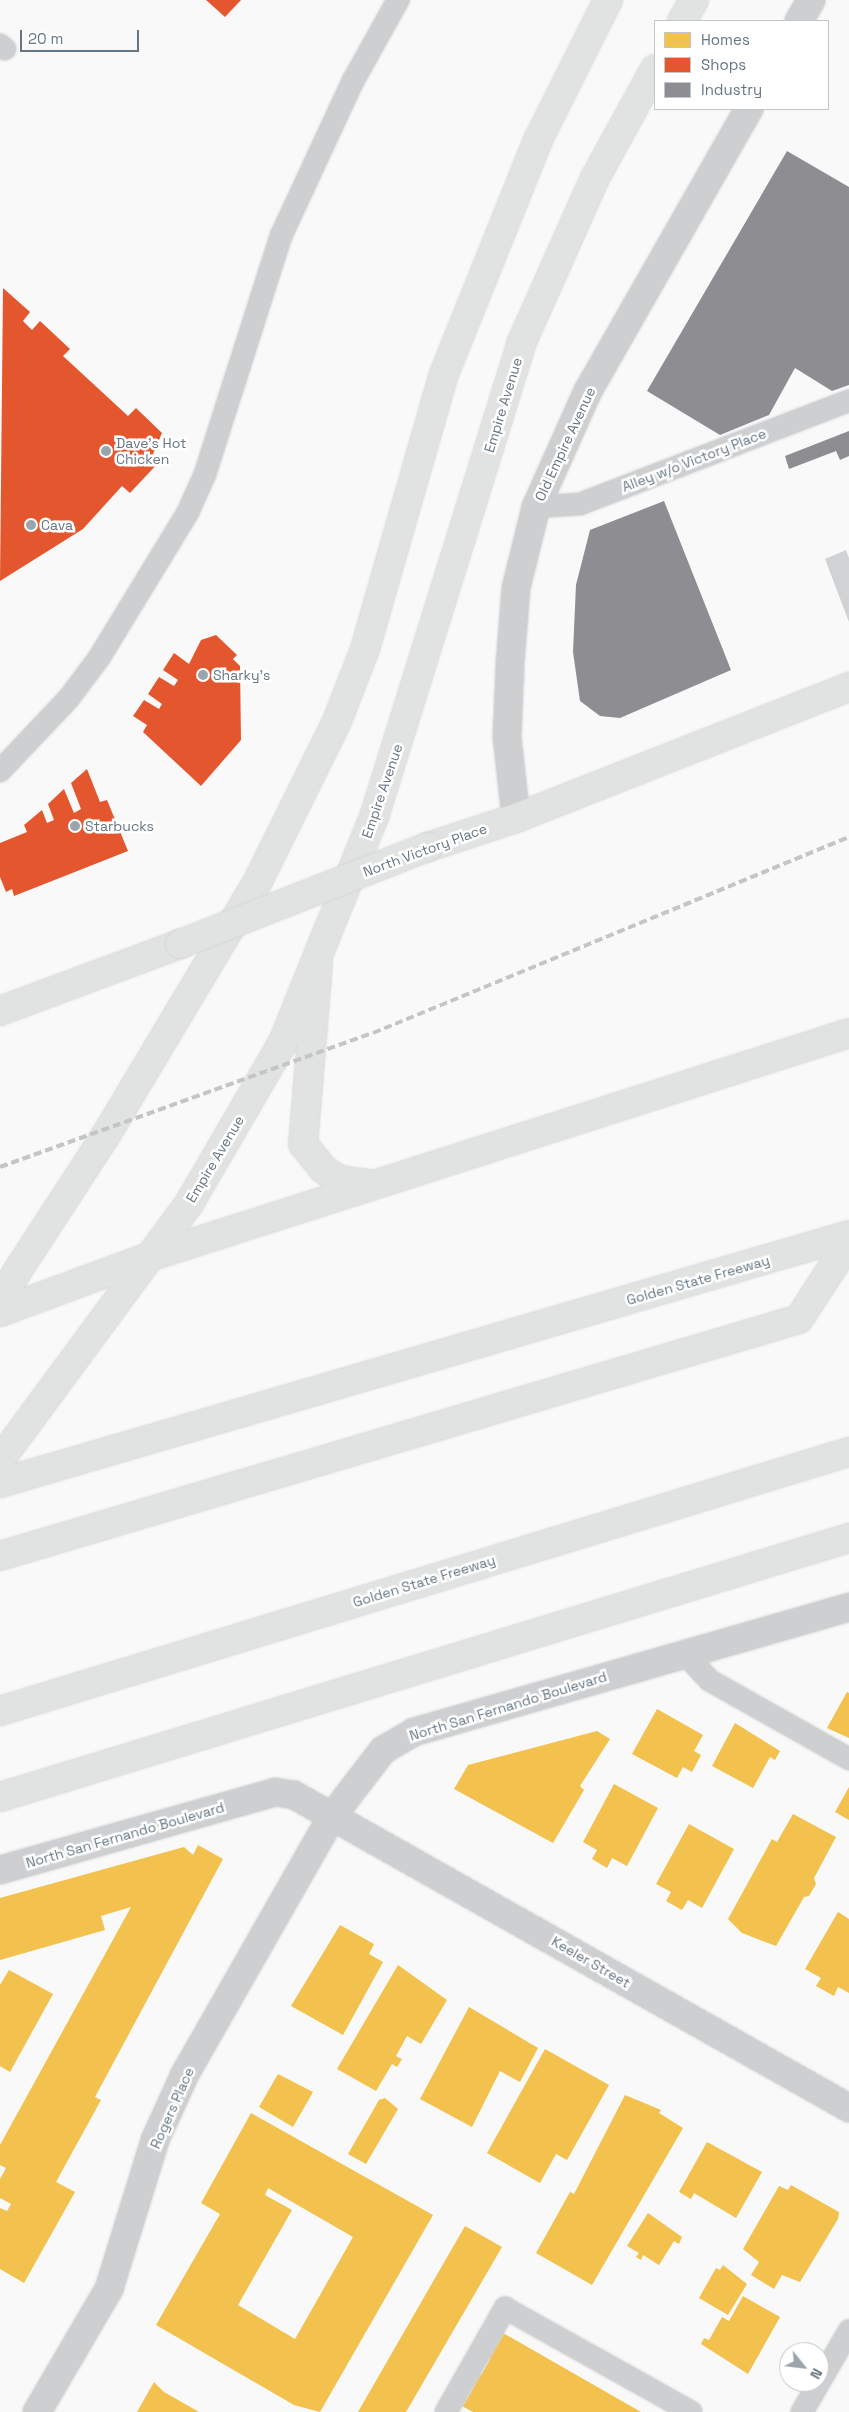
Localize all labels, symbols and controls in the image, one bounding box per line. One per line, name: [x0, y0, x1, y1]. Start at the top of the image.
scale bar: [22, 20, 141, 52]
legend: [654, 20, 829, 110]
text: 20 m: [28, 29, 63, 48]
text: Homes: [701, 30, 750, 49]
text: Shops: [701, 55, 746, 74]
text: Industry: [701, 80, 762, 99]
street label: Empire Avenue: [481, 355, 525, 455]
street label: Old Empire Avenue: [531, 384, 599, 504]
street label: Alley w/o Victory Place: [619, 425, 769, 495]
place label: Dave's Hot Chicken: [116, 435, 186, 468]
marker: Dave's Hot Chicken: [100, 445, 112, 457]
place label: Cava: [41, 517, 73, 533]
marker: Cava: [25, 519, 37, 531]
place label: Sharky's: [213, 667, 270, 683]
marker: Sharky's: [197, 669, 209, 681]
street label: Empire Avenue: [358, 742, 406, 840]
place label: Starbucks: [85, 818, 154, 834]
marker: Starbucks: [69, 820, 81, 832]
street label: North Victory Place: [361, 820, 489, 880]
street label: Empire Avenue: [182, 1112, 248, 1206]
street label: Golden State Freeway: [625, 1252, 771, 1308]
street label: Golden State Freeway: [351, 1551, 497, 1611]
street label: North San Fernando Boulevard: [407, 1668, 609, 1744]
street label: North San Fernando Boulevard: [24, 1799, 226, 1871]
street label: Keeler Street: [549, 1933, 633, 1991]
street label: Rogers Place: [147, 2065, 197, 2151]
north arrow: [779, 2342, 829, 2392]
text: N: [806, 2365, 826, 2382]

